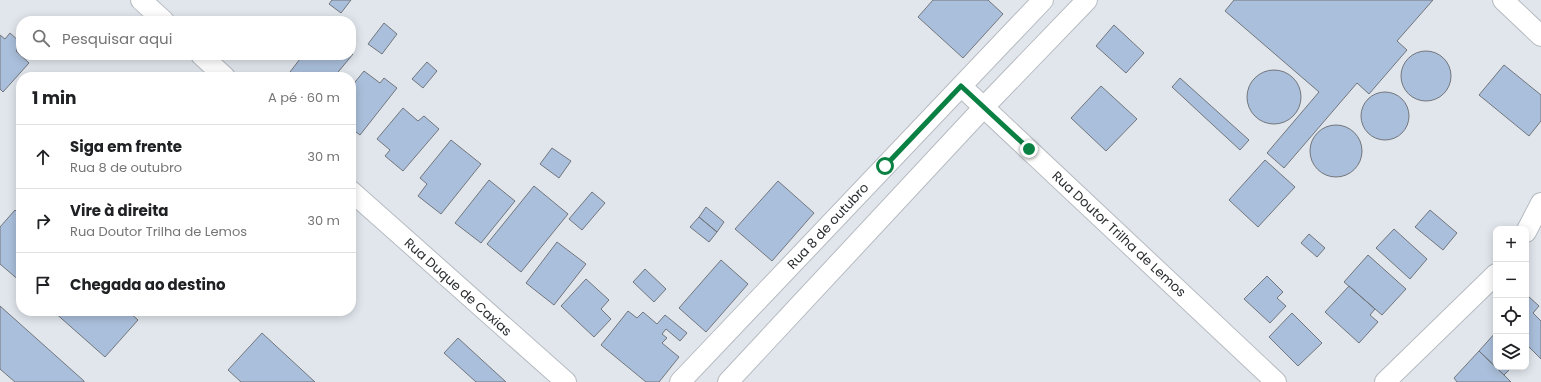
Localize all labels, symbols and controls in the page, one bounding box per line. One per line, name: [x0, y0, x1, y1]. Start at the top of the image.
search box: [16, 16, 356, 60]
icon: search: [30, 27, 52, 49]
text: Pesquisar aqui: [62, 28, 172, 49]
text: 1 min: [32, 86, 76, 110]
text: A pé · 60 m: [268, 88, 340, 107]
text: Siga em frente: [70, 136, 182, 157]
route end: [1020, 140, 1038, 158]
icon: ahead: [32, 146, 54, 168]
text: 30 m: [307, 147, 340, 166]
route start: [876, 157, 894, 175]
text: Rua 8 de outubro: [70, 158, 182, 177]
street label: Rua Doutor Trilha de Lemos: [1048, 167, 1190, 301]
street label: Rua 8 de outubro: [783, 179, 873, 273]
text: Vire à direita: [70, 200, 169, 221]
icon: right: [32, 210, 54, 232]
text: 30 m: [307, 211, 340, 230]
text: Rua Doutor Trilha de Lemos: [70, 222, 247, 241]
map controls: [1493, 226, 1529, 370]
button: +: [1493, 226, 1529, 262]
street label: Rua Duque de Caxias: [400, 234, 516, 341]
button: −: [1493, 262, 1529, 298]
icon: arrive: [32, 274, 54, 296]
text: Chegada ao destino: [70, 274, 226, 295]
button: locate: [1493, 298, 1529, 334]
button: layers: [1493, 334, 1529, 370]

